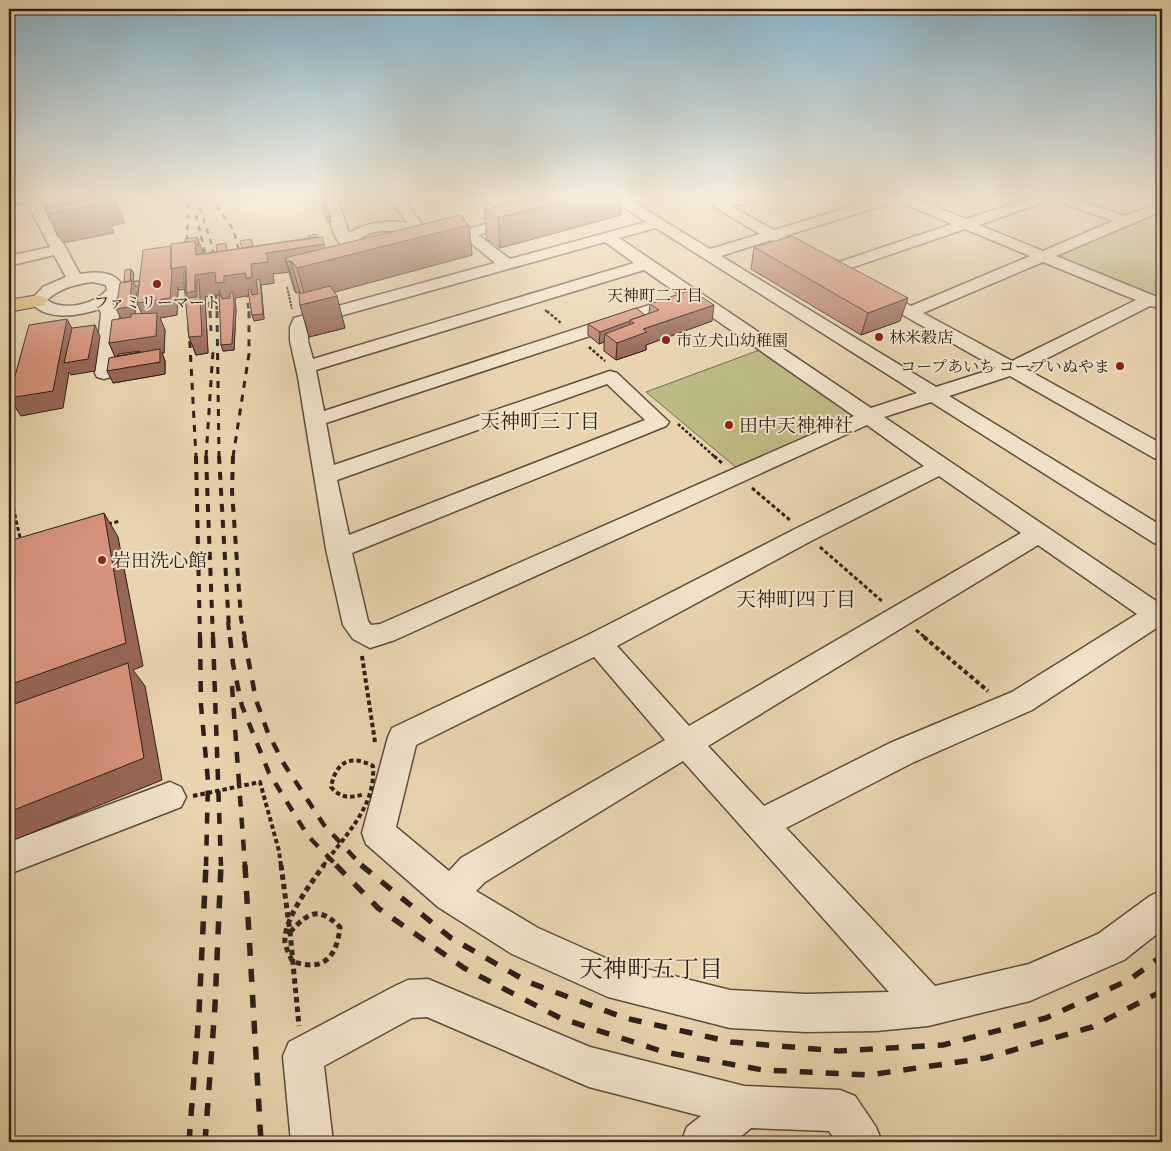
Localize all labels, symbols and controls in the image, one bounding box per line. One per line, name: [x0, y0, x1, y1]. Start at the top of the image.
marker: ファミリーマート: [151, 278, 163, 290]
district label: 天神町二丁目: [607, 286, 703, 305]
place label: ファミリーマート: [93, 293, 221, 312]
place label: 林米穀店: [889, 328, 953, 347]
place label: 市立犬山幼稚園: [676, 331, 788, 350]
marker: 林米穀店: [873, 331, 885, 343]
marker: 市立犬山幼稚園: [660, 334, 672, 346]
place label: コープあいち コープいぬやま: [900, 357, 1110, 376]
marker: コープあいち コープいぬやま: [1114, 360, 1126, 372]
district label: 天神町三丁目: [480, 409, 600, 433]
place label: 田中天神神社: [739, 414, 853, 437]
marker: 田中天神神社: [723, 419, 735, 431]
place label: 岩田洗心館: [112, 549, 207, 572]
marker: 岩田洗心館: [96, 554, 108, 566]
district label: 天神町四丁目: [736, 587, 856, 611]
district label: 天神町五丁目: [579, 954, 723, 984]

